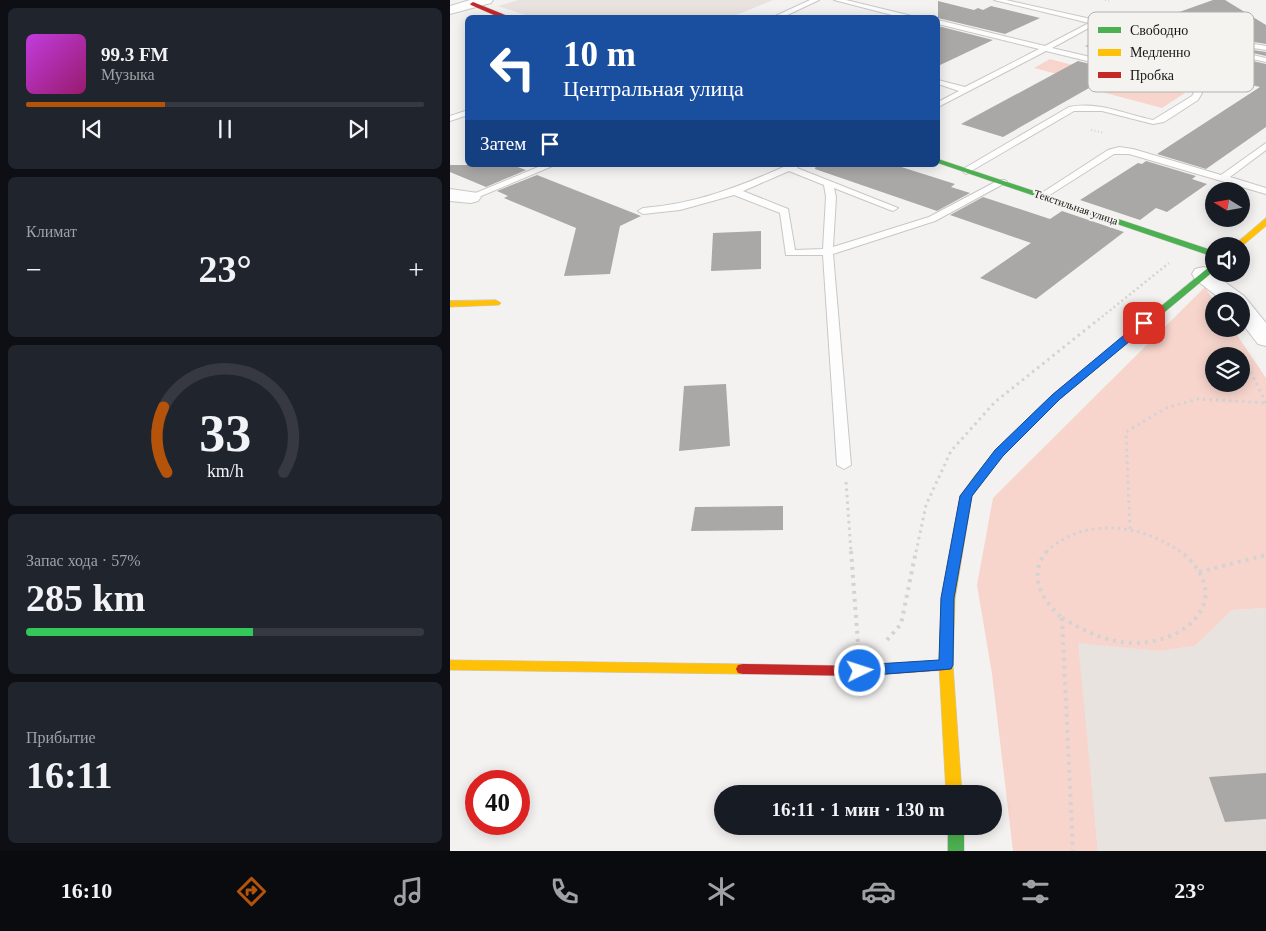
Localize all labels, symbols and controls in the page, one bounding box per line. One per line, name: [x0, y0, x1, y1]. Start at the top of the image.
legend: [1088, 12, 1254, 92]
text: Свободно: [1130, 23, 1188, 38]
icon: left: [480, 35, 545, 100]
text: 10 m: [563, 35, 636, 74]
text: 99.3 FM: [101, 44, 169, 65]
text: Медленно: [1130, 45, 1191, 60]
text: Музыка: [101, 66, 155, 83]
text: Пробка: [1130, 68, 1175, 83]
text: Центральная улица: [563, 76, 744, 101]
icon: previous: [78, 115, 106, 143]
icon: pause: [211, 115, 239, 143]
icon: next: [344, 115, 372, 143]
icon: arrive: [536, 130, 564, 158]
text: Затем: [480, 133, 526, 154]
north arrow: [1205, 182, 1250, 228]
map controls: [1205, 182, 1250, 392]
street label: Текстильная улица: [1032, 187, 1120, 227]
text: Климат: [26, 223, 77, 240]
button: sound: [1205, 237, 1250, 282]
text: 23°: [198, 248, 252, 290]
text: −: [26, 254, 42, 285]
text: +: [408, 254, 424, 285]
button: search: [1205, 292, 1250, 337]
pin: [1123, 302, 1165, 344]
icon: arrive: [1130, 309, 1158, 337]
button: layers: [1205, 347, 1250, 392]
text: 33: [199, 405, 251, 462]
text: km/h: [207, 461, 243, 481]
text: Запас хода · 57%: [26, 552, 141, 569]
text: 285 km: [26, 577, 145, 619]
position arrow: [833, 644, 885, 696]
text: Прибытие: [26, 729, 96, 746]
text: 16:11: [26, 754, 113, 796]
speed limit sign: 40: [465, 770, 530, 835]
text: 16:11 · 1 мин · 130 m: [771, 799, 945, 820]
icon: directions: [234, 874, 269, 909]
icon: music: [391, 874, 426, 909]
icon: phone: [547, 874, 582, 909]
icon: climate: [704, 874, 739, 909]
icon: car: [861, 874, 896, 909]
icon: filters: [1018, 874, 1053, 909]
text: 16:10: [61, 878, 112, 903]
text: 23°: [1174, 878, 1205, 903]

